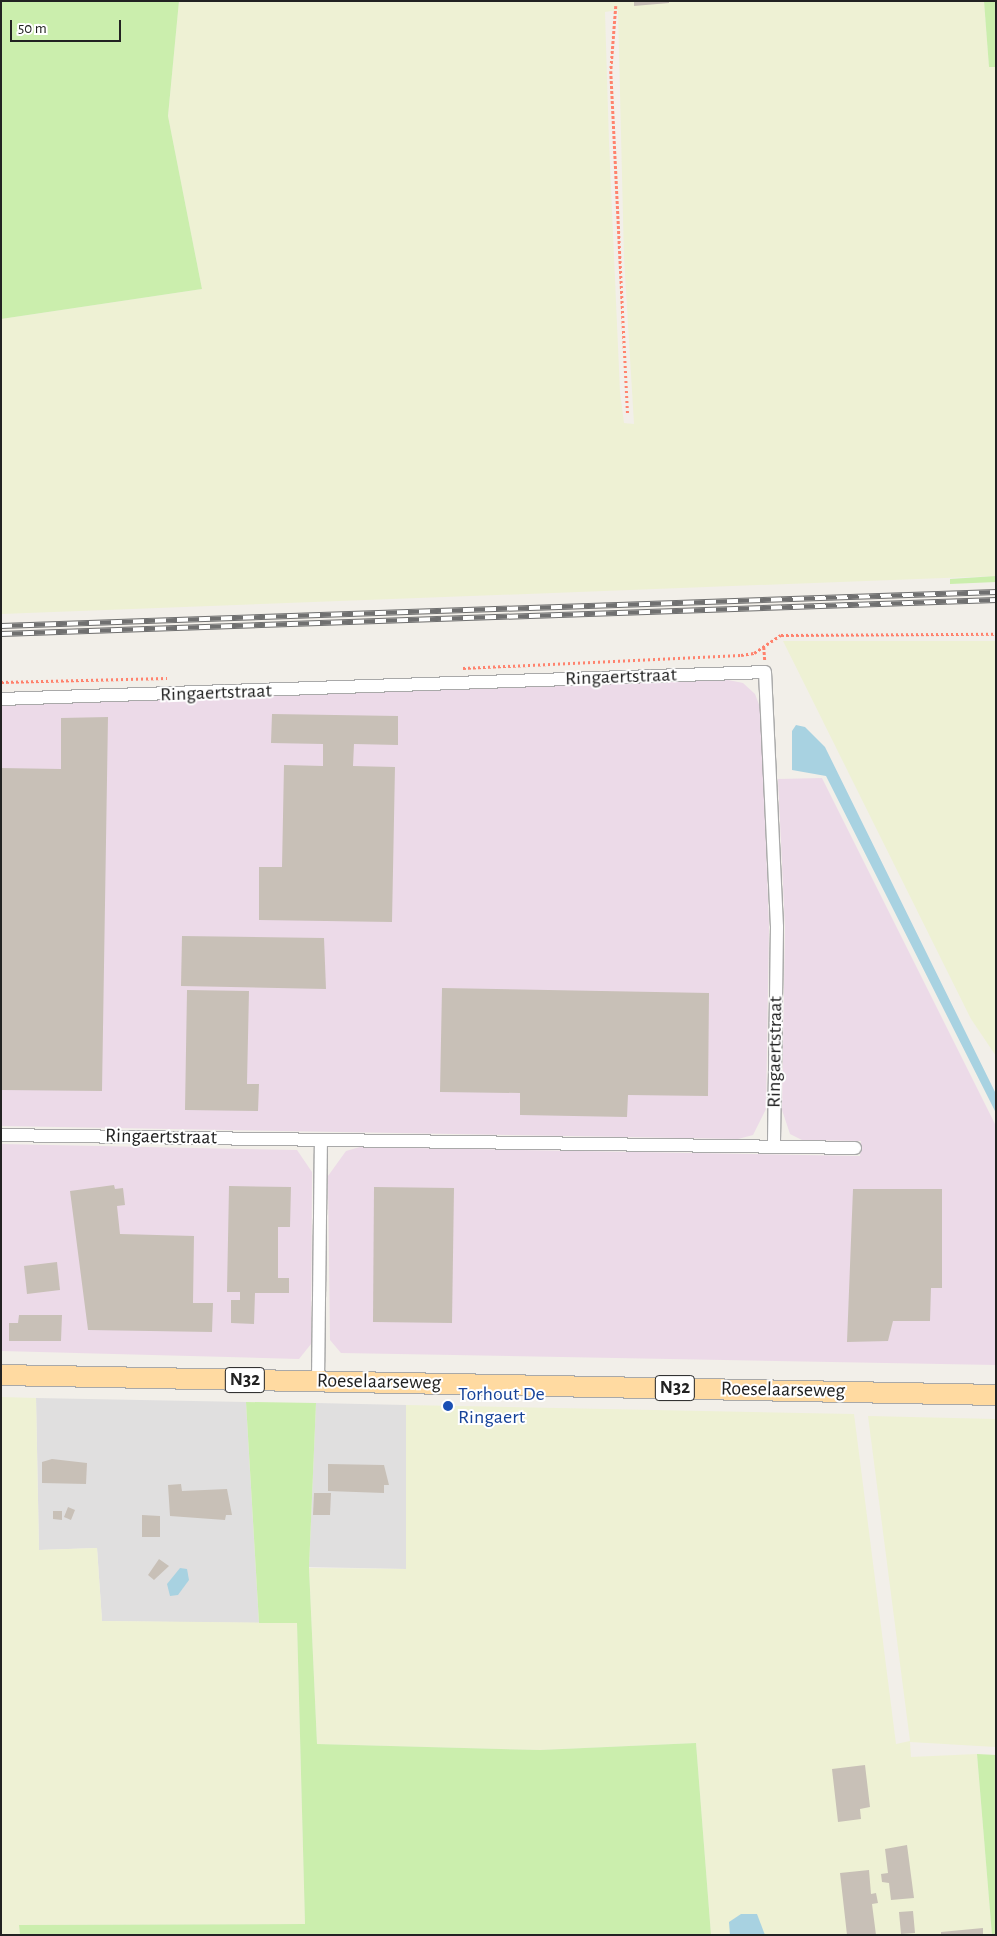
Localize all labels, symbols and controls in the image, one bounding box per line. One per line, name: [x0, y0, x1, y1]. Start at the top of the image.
scale bar: [12, 10, 124, 42]
text: 50 m: [18, 21, 47, 36]
street label: Ringaertstraat: [565, 663, 677, 691]
street label: Ringaertstraat: [160, 679, 272, 707]
street label: Ringaertstraat: [762, 996, 788, 1108]
street label: Ringaertstraat: [105, 1124, 217, 1150]
road number: N32: [224, 1364, 266, 1396]
street label: Roeselaarseweg: [317, 1369, 441, 1395]
road number: N32: [654, 1372, 696, 1405]
street label: Roeselaarseweg: [721, 1377, 845, 1403]
place label: Torhout De Ringaert: [458, 1382, 545, 1429]
marker: Torhout De Ringaert: [442, 1400, 454, 1412]

